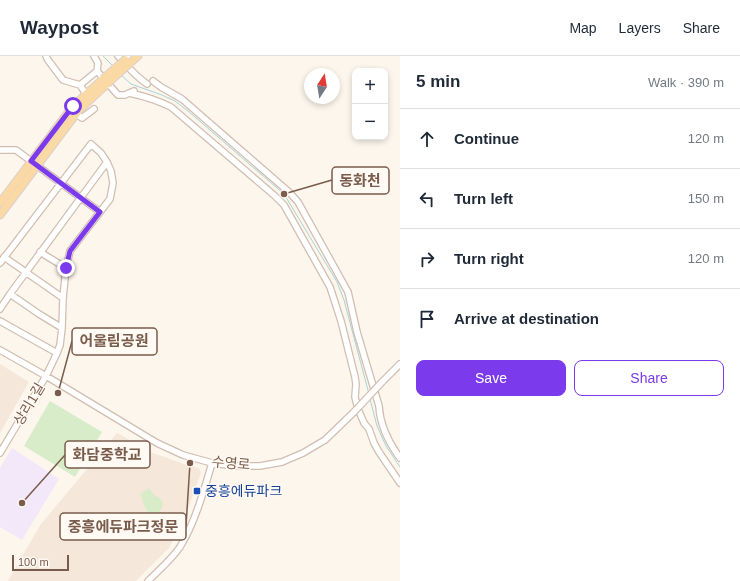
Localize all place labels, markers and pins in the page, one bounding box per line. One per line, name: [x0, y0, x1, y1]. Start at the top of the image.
callout: 동화천: [332, 167, 389, 194]
callout: 어울림공원: [72, 328, 157, 355]
callout: 화담중학교: [65, 441, 150, 468]
place label: 중흥에듀파크: [205, 483, 282, 499]
marker: 중흥에듀파크: [192, 486, 202, 496]
callout: 중흥에듀파크정문: [60, 513, 186, 540]

